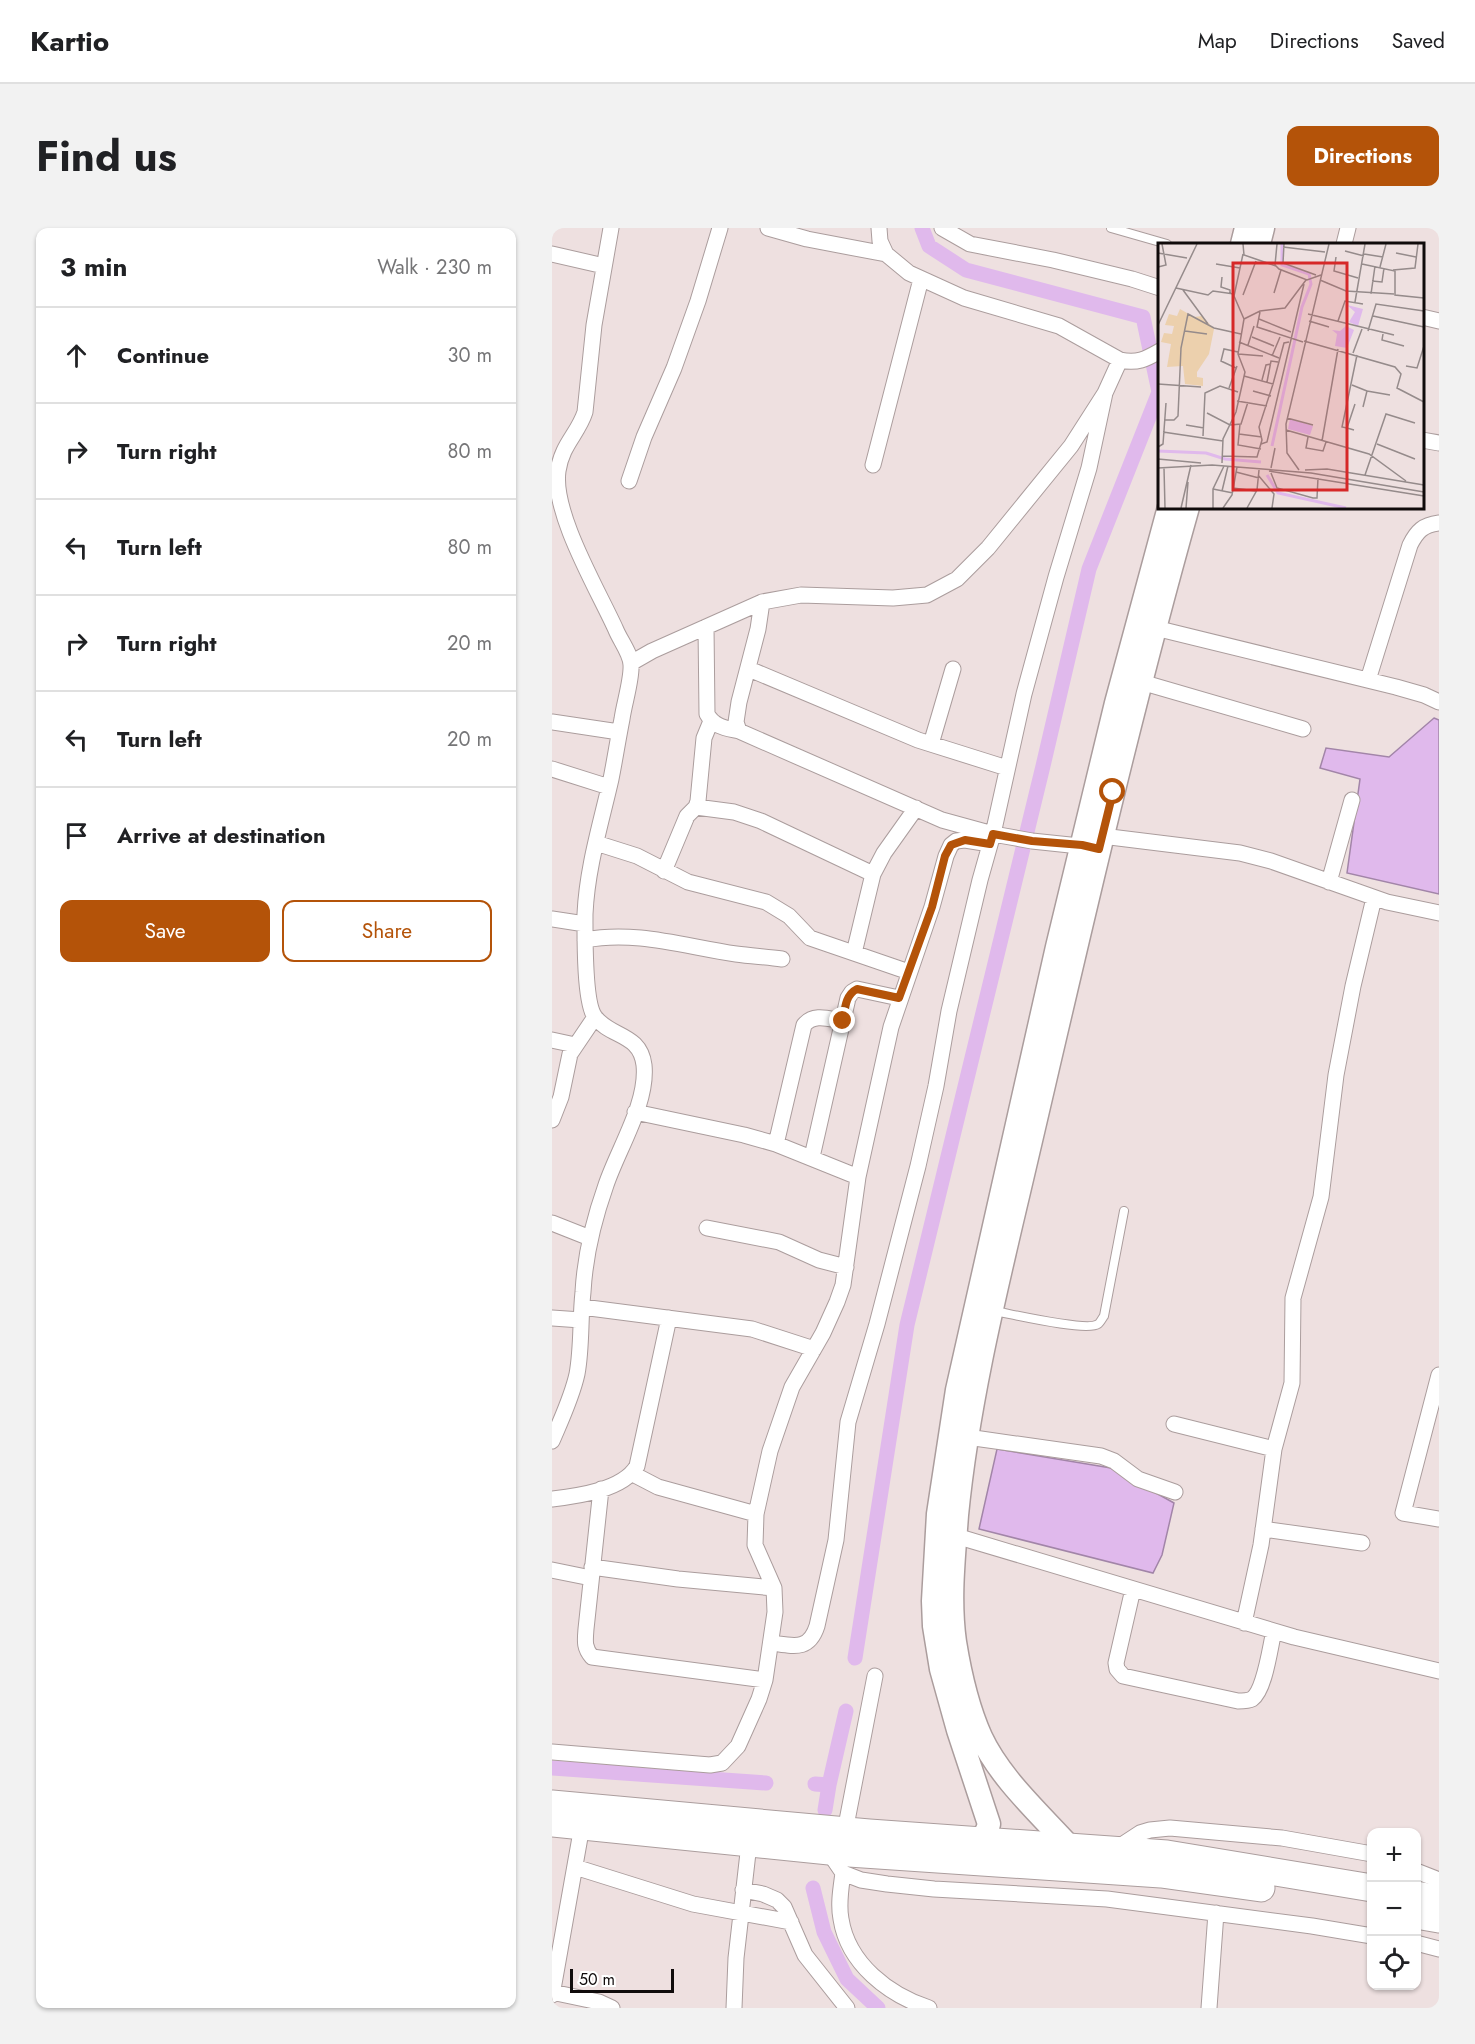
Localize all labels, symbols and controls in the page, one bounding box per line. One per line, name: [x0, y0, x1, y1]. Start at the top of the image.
text: Kartio: [30, 21, 109, 62]
text: Map: [1198, 26, 1237, 56]
text: Directions: [1270, 26, 1359, 56]
text: Saved: [1392, 26, 1445, 56]
text: Find us: [36, 126, 177, 187]
button: Directions: [1287, 126, 1439, 186]
inset map: [1158, 243, 1424, 508]
text: 3 min: [60, 248, 127, 286]
text: Walk · 230 m: [377, 253, 492, 282]
icon: ahead: [60, 339, 93, 372]
text: Continue: [117, 339, 209, 371]
text: 30 m: [447, 341, 492, 370]
icon: right: [60, 435, 93, 468]
text: Turn right: [117, 435, 217, 467]
text: 80 m: [447, 437, 492, 466]
icon: left: [60, 531, 93, 564]
text: Turn left: [117, 531, 202, 563]
text: 80 m: [447, 533, 492, 562]
icon: right: [60, 627, 93, 660]
text: Turn right: [117, 627, 217, 659]
text: 20 m: [447, 629, 492, 658]
icon: left: [60, 723, 93, 756]
text: Turn left: [117, 723, 202, 755]
text: 20 m: [447, 725, 492, 754]
route start: [1099, 778, 1125, 804]
icon: arrive: [60, 819, 93, 852]
text: Arrive at destination: [117, 819, 326, 851]
button: Save: [60, 900, 270, 962]
button: Share: [282, 900, 492, 962]
route end: [829, 1007, 855, 1033]
map controls: [1367, 1828, 1421, 1990]
button: +: [1367, 1828, 1421, 1882]
button: −: [1367, 1882, 1421, 1936]
button: locate: [1367, 1936, 1421, 1990]
scale bar: [570, 1966, 674, 1994]
text: 50 m: [579, 1968, 615, 1991]

